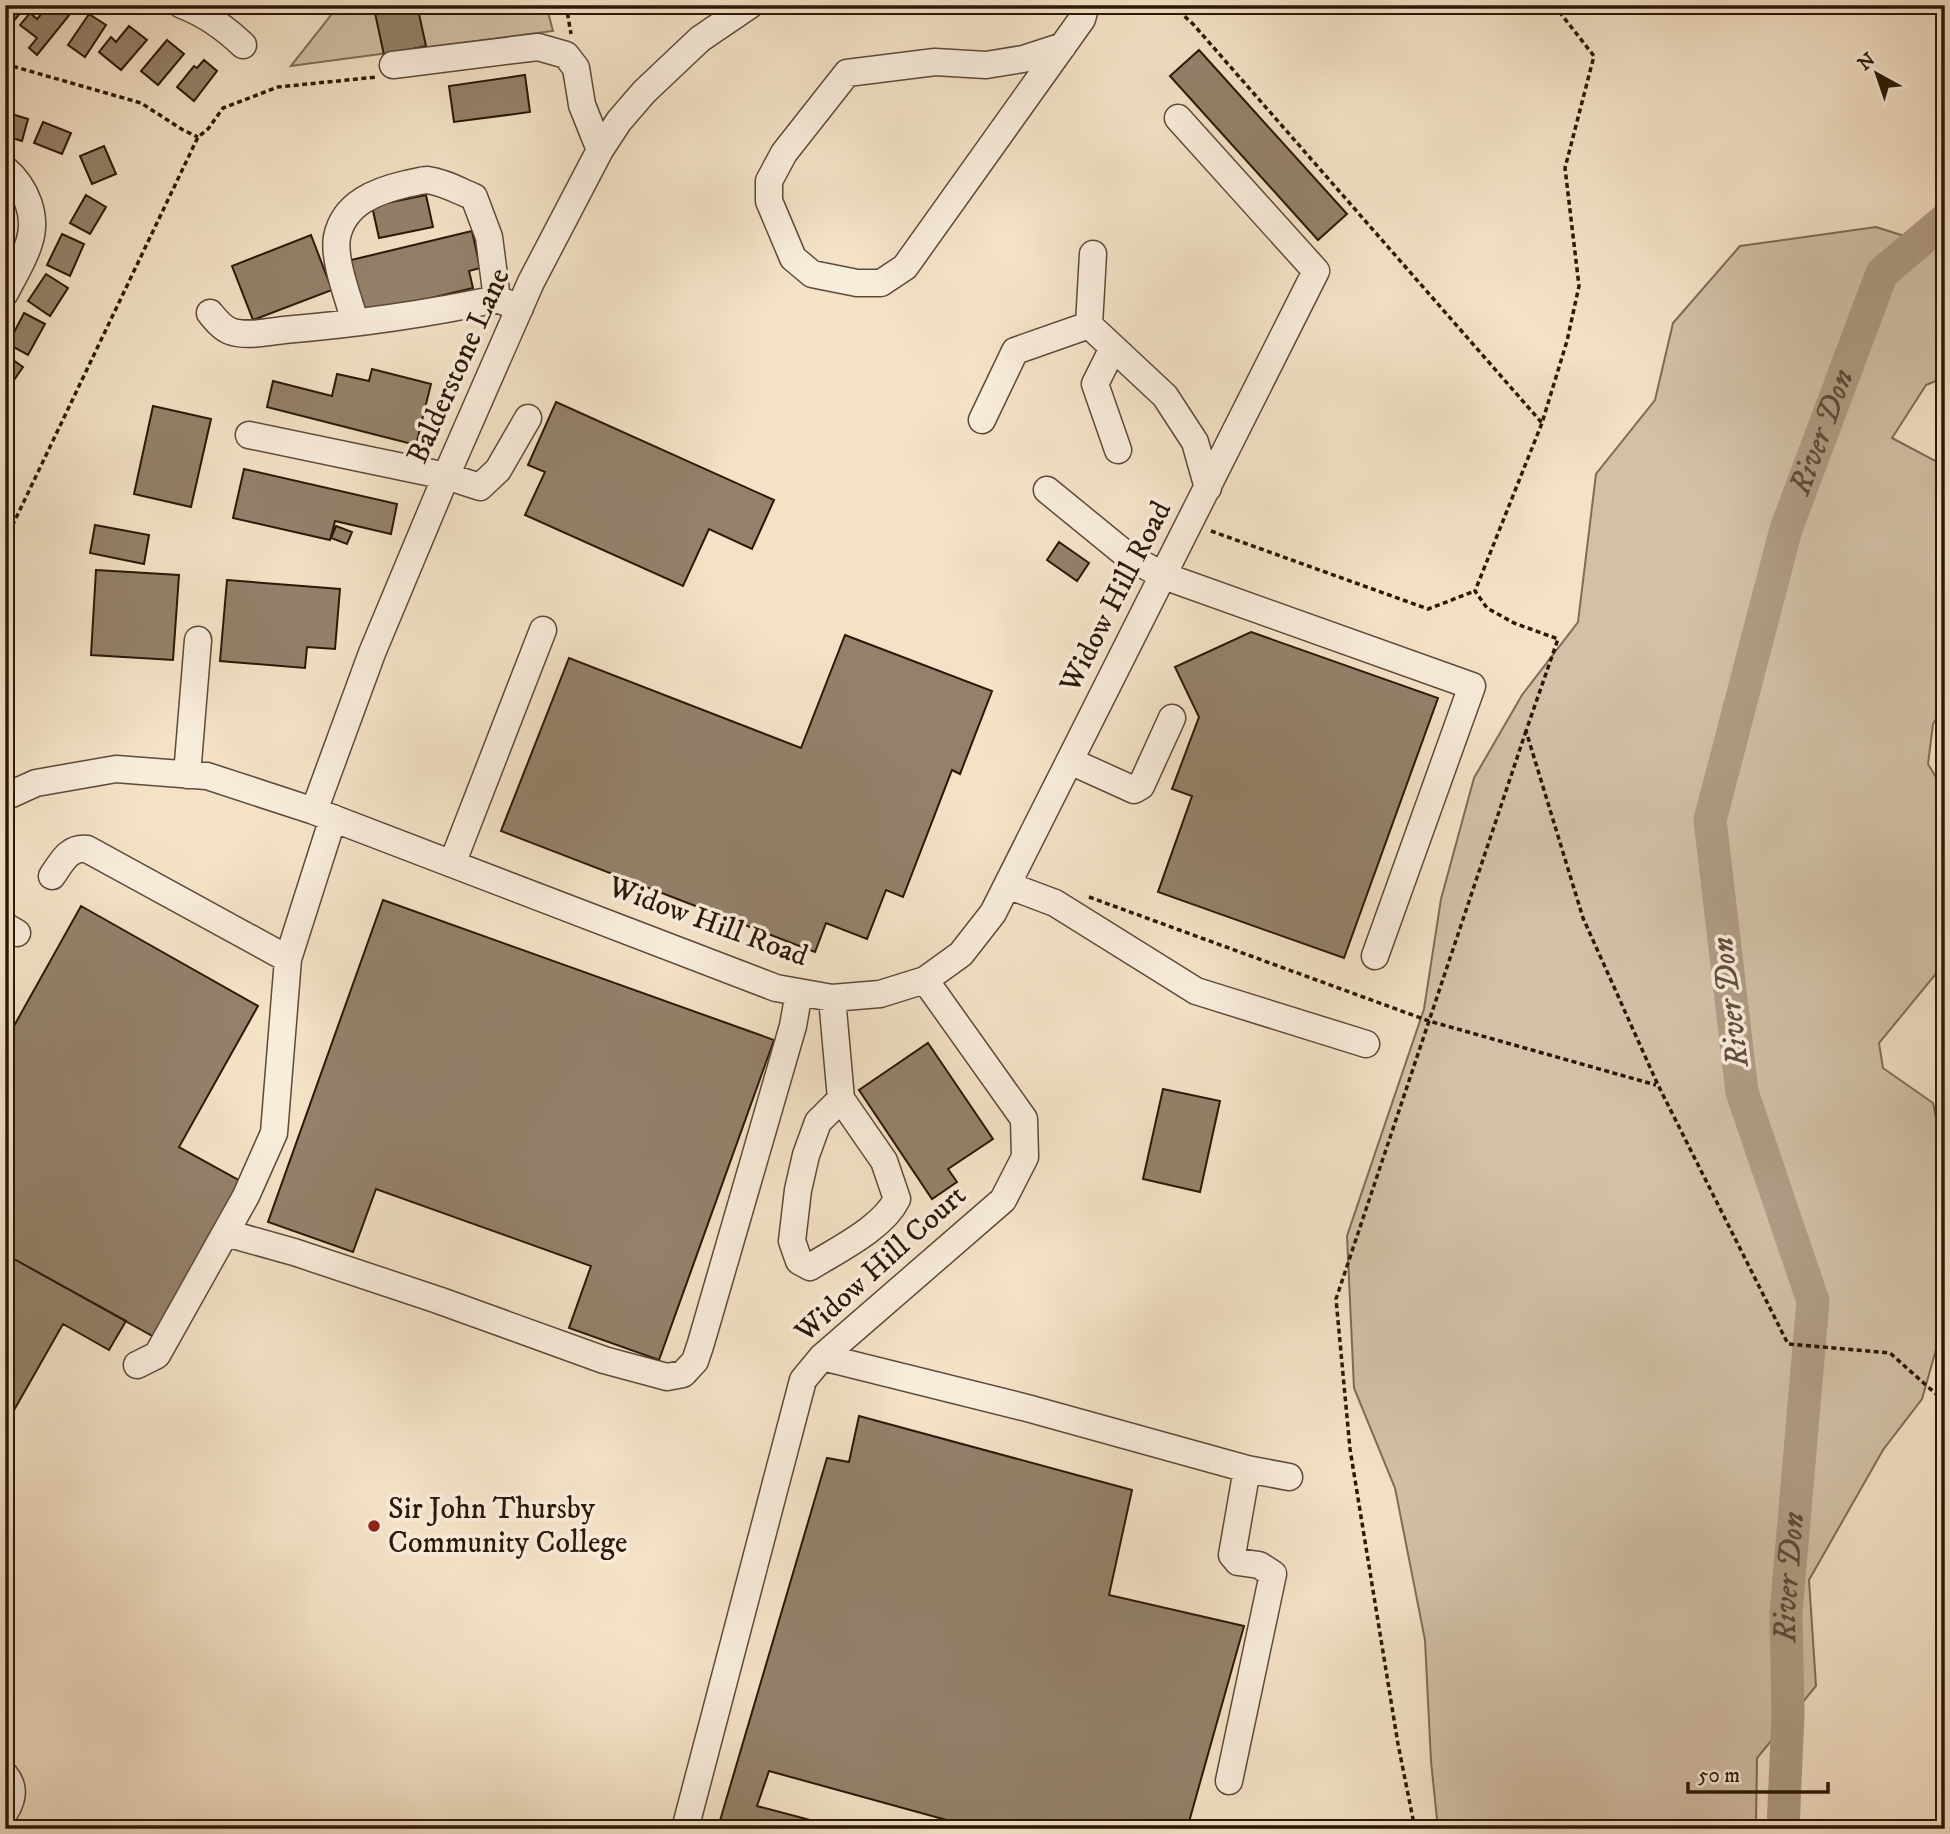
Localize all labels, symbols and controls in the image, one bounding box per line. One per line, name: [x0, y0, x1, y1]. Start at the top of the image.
north arrow: [1842, 38, 1912, 108]
text: N: [1854, 48, 1881, 76]
street label: Balderstone Lane: [399, 262, 519, 470]
water label: River Don: [1780, 364, 1864, 502]
street label: Widow Hill Road: [1051, 495, 1180, 700]
street label: Widow Hill Road: [602, 868, 813, 975]
water label: River Don: [1703, 935, 1759, 1070]
street label: Widow Hill Court: [787, 1177, 974, 1351]
place label: Sir John Thursby Community College: [388, 1491, 627, 1562]
water label: River Don: [1766, 1510, 1815, 1644]
marker: Sir John Thursby Community College: [366, 1518, 382, 1534]
scale bar: [1688, 1750, 1828, 1794]
text: 50 m: [1698, 1763, 1740, 1789]

